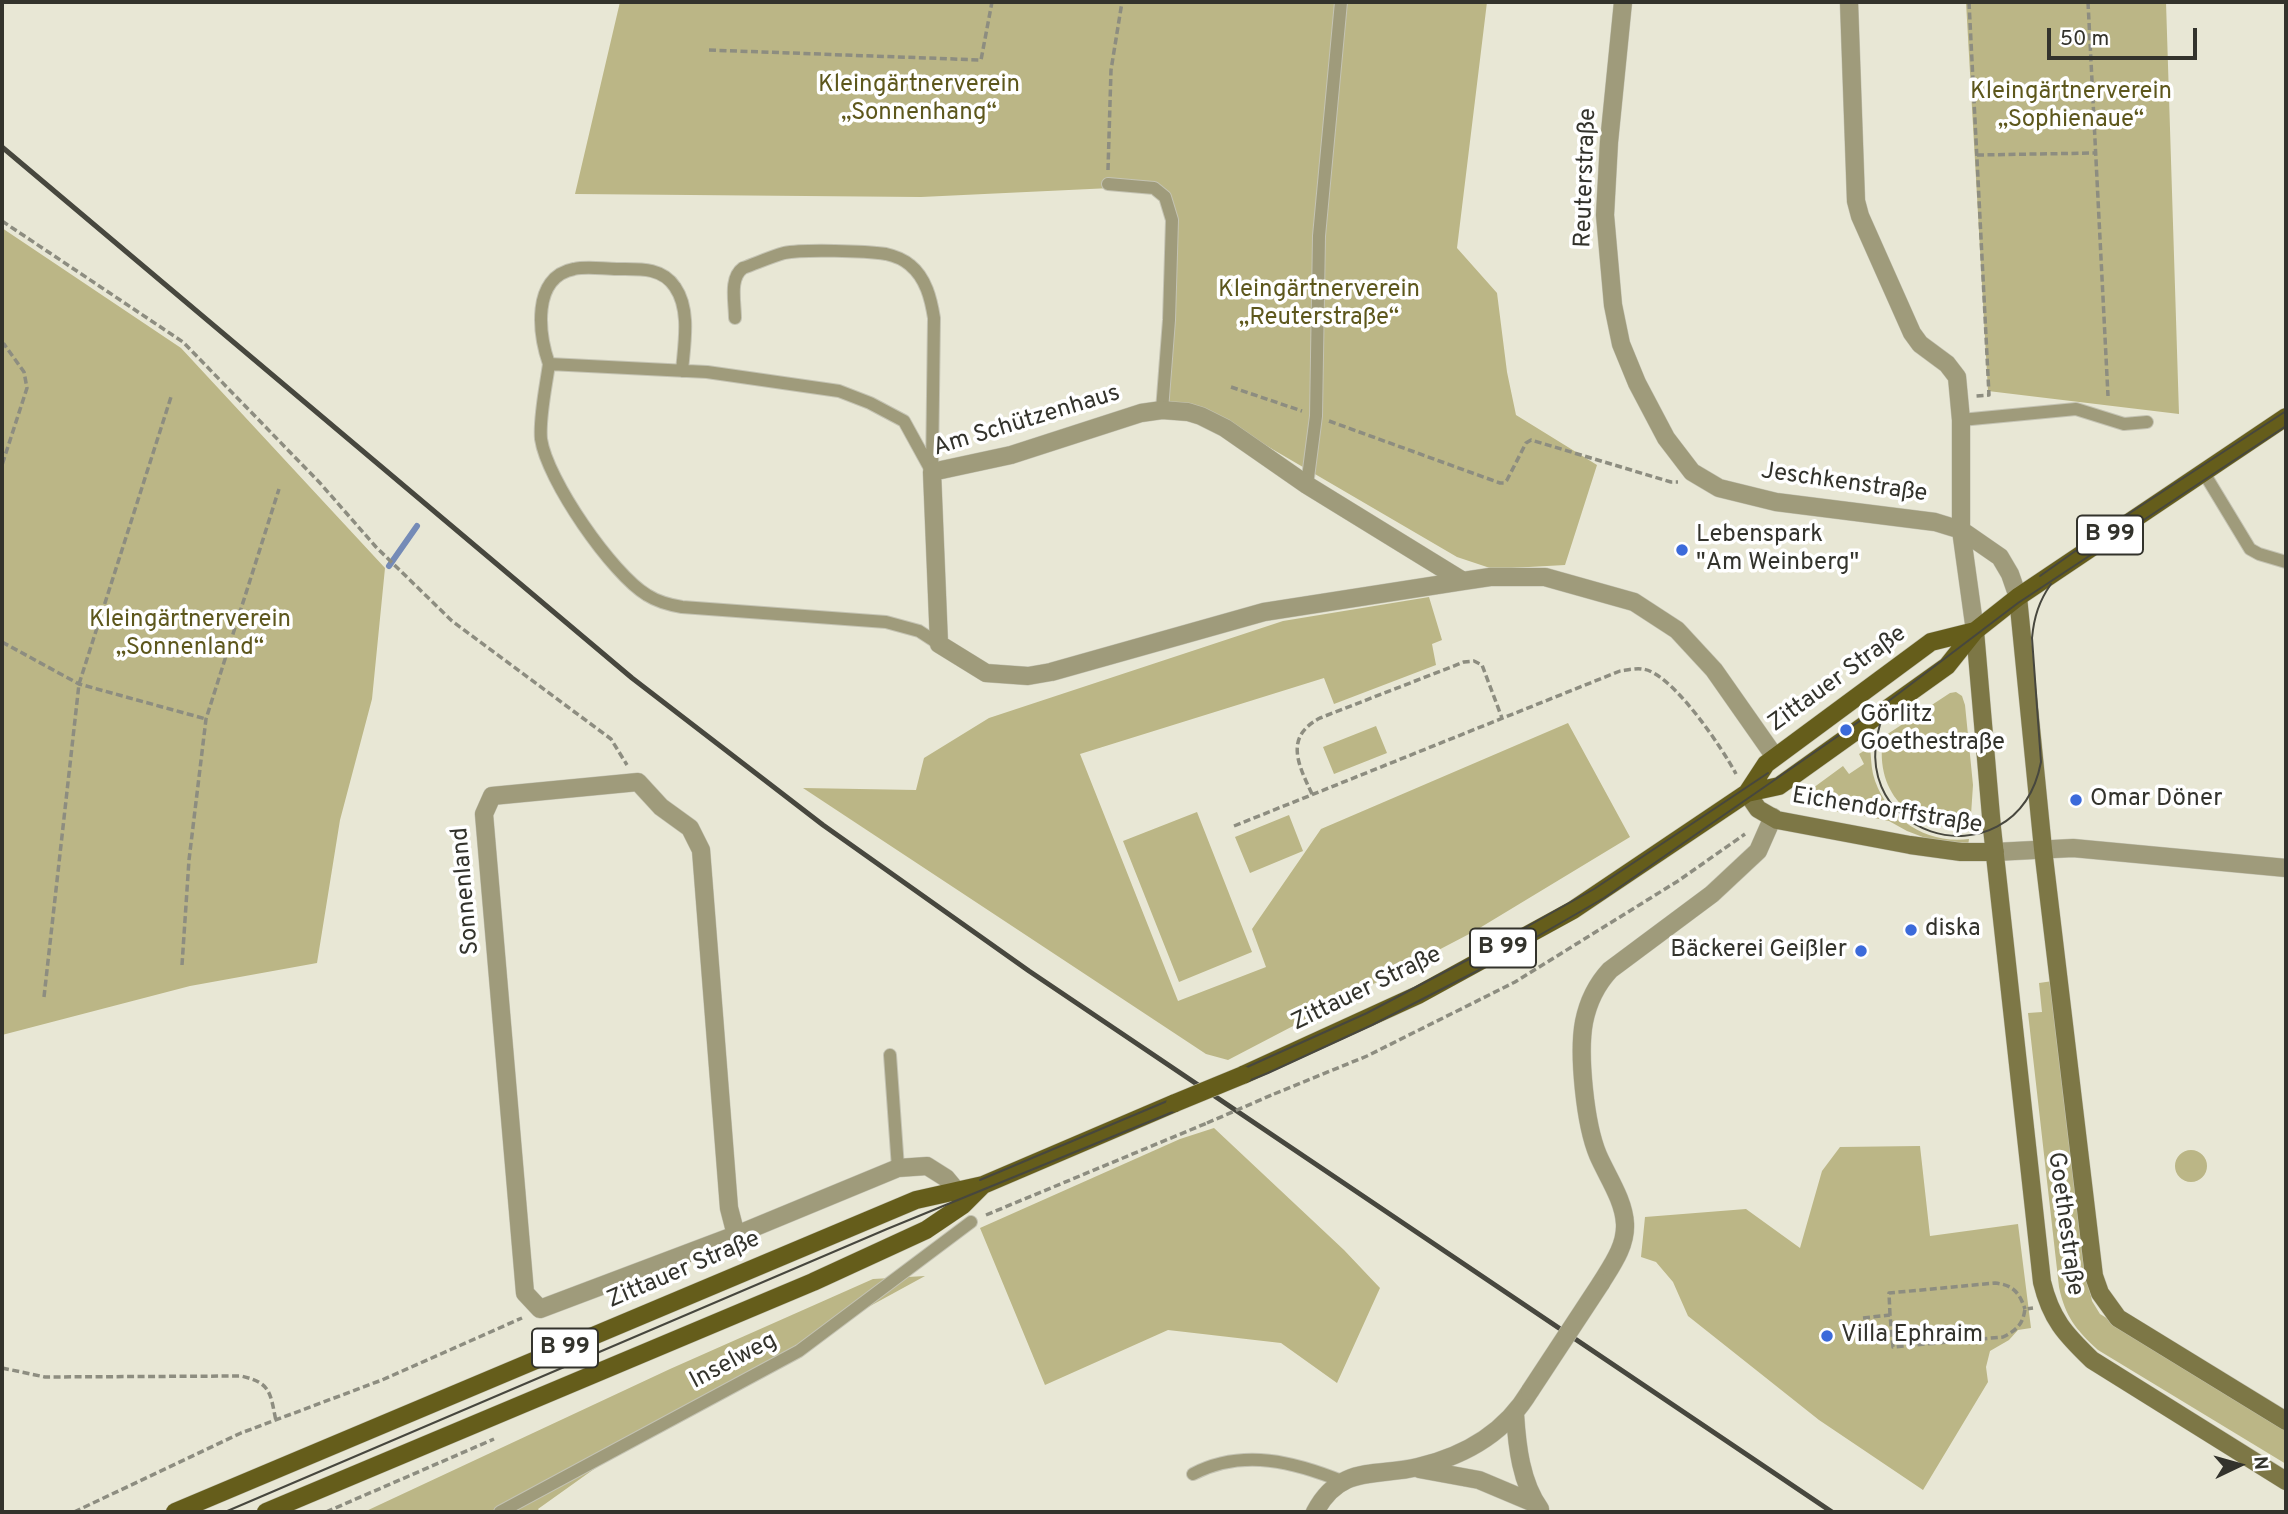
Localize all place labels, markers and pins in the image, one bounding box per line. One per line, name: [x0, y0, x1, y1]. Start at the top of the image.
place label: Lebenspark "Am Weinberg": [1696, 522, 1859, 578]
marker: Lebenspark "Am Weinberg": [1674, 542, 1690, 558]
place label: Görlitz Goethestraße: [1860, 702, 2005, 758]
marker: Görlitz Goethestraße: [1838, 722, 1854, 738]
place label: Omar Döner: [2090, 786, 2223, 814]
marker: Omar Döner: [2068, 792, 2084, 808]
place label: diska: [1925, 916, 1981, 944]
marker: diska: [1903, 922, 1919, 938]
place label: Bäckerei Geißler: [1670, 937, 1847, 965]
marker: Bäckerei Geißler: [1853, 943, 1869, 959]
place label: Villa Ephraim: [1841, 1322, 1983, 1350]
marker: Villa Ephraim: [1819, 1328, 1835, 1344]

